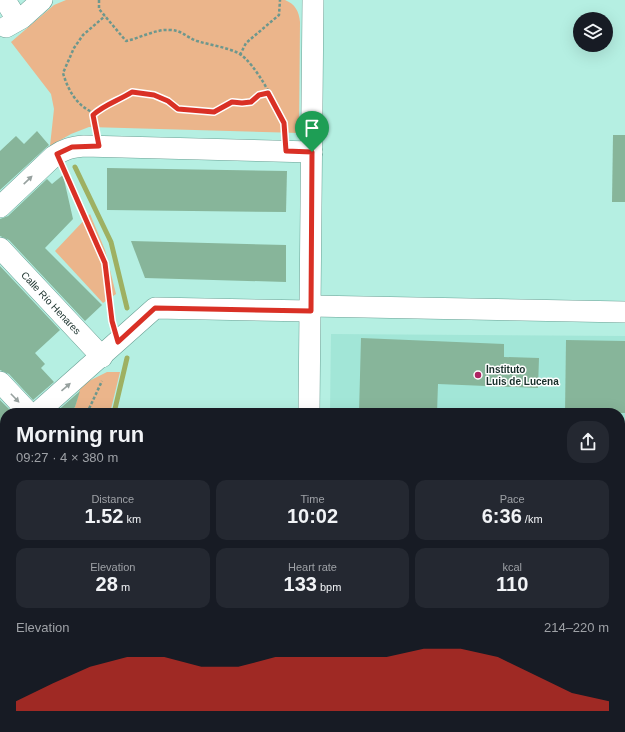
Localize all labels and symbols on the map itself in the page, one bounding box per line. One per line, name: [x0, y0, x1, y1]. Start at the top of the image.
pin: [295, 111, 329, 152]
one-way arrow: [23, 175, 33, 184]
street label: Calle Río Henares: [19, 269, 83, 337]
place label: Instituto Luis de Lucena: [486, 364, 559, 387]
marker: Instituto Luis de Lucena: [473, 370, 483, 380]
one-way arrow: [61, 383, 72, 392]
one-way arrow: [10, 393, 19, 403]

